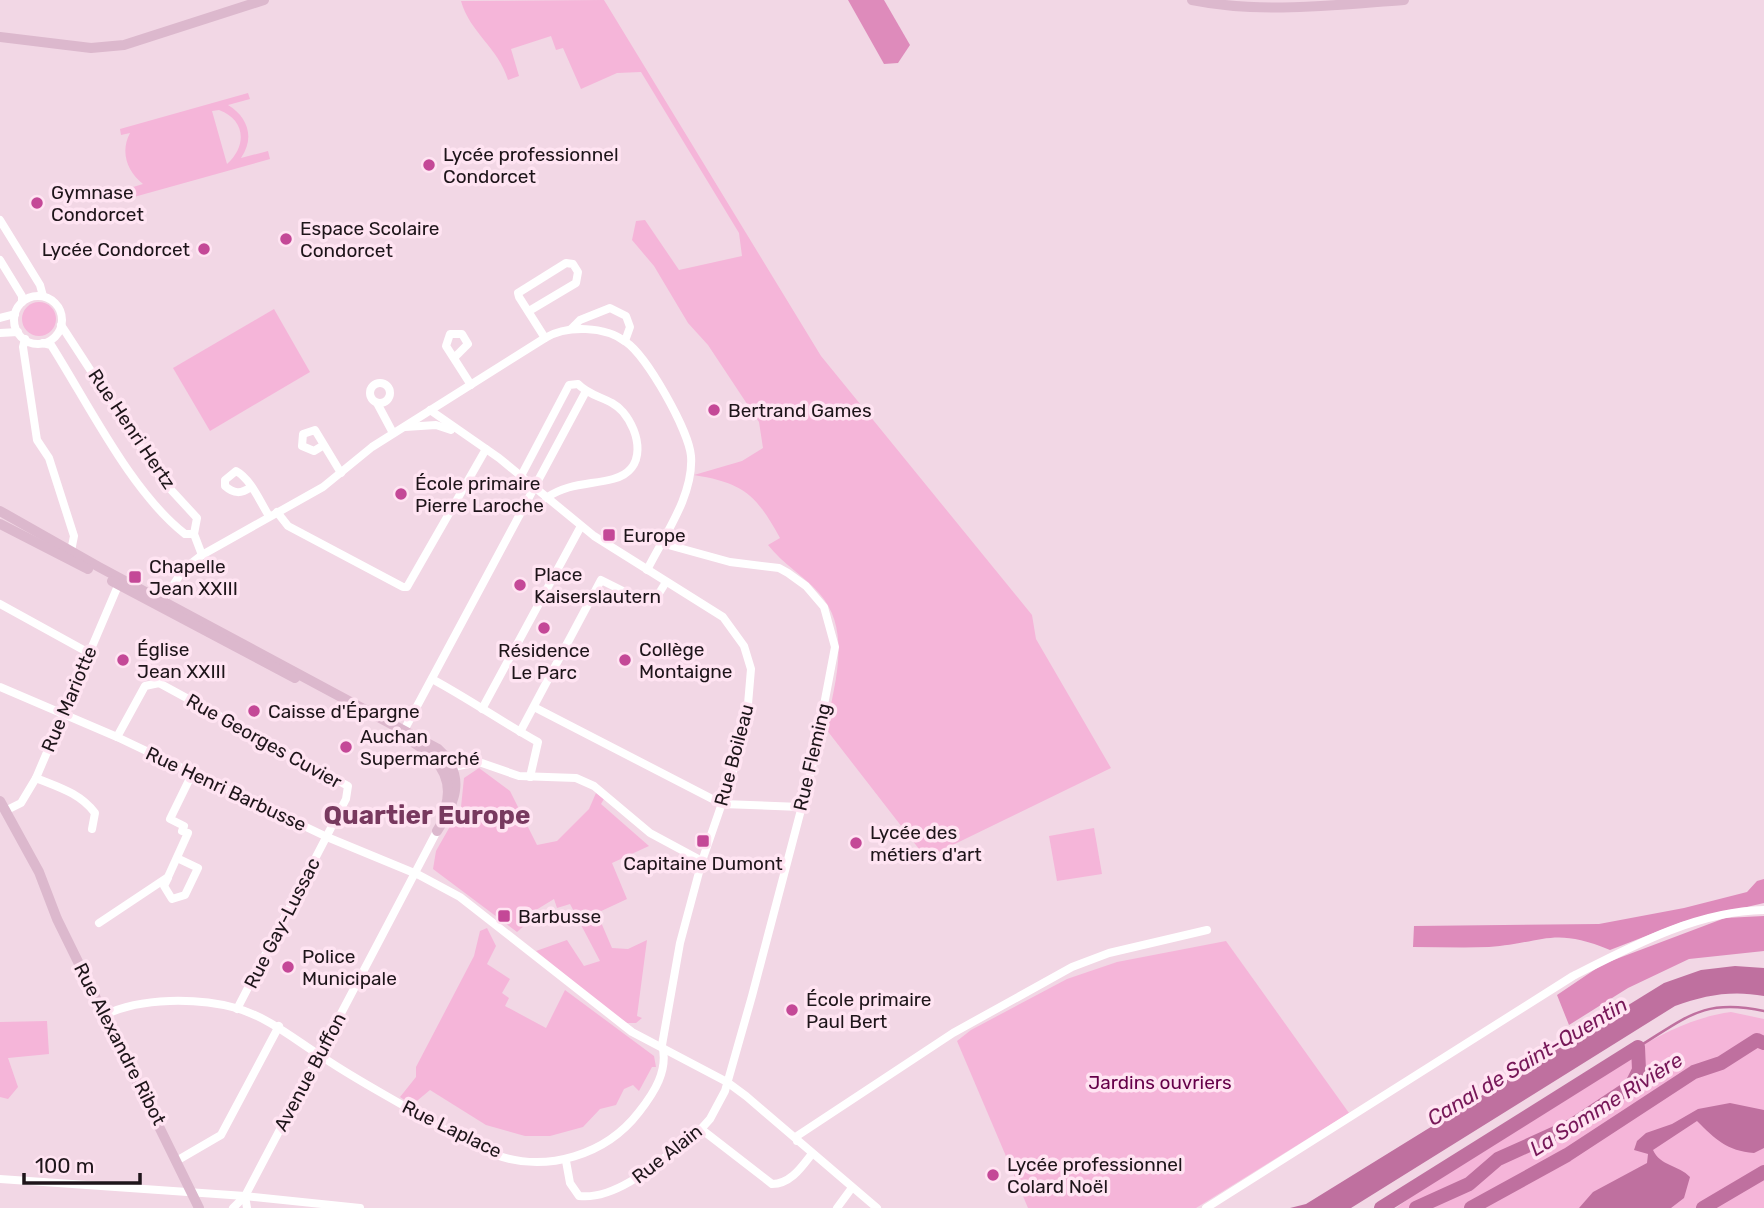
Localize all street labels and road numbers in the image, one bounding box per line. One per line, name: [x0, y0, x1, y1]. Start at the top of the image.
street label: Rue Henri Hertz: [83, 365, 181, 493]
street label: Rue Mariotte: [36, 643, 102, 755]
street label: Rue Georges Cuvier: [182, 689, 346, 794]
street label: Rue Fleming: [788, 701, 836, 813]
street label: Rue Boileau: [709, 702, 759, 808]
street label: Rue Henri Barbusse: [142, 742, 310, 836]
street label: Rue Gay-Lussac: [239, 854, 325, 992]
street label: Rue Alexandre Ribot: [69, 959, 171, 1129]
street label: Avenue Buffon: [269, 1009, 351, 1135]
street label: Rue Laplace: [398, 1095, 506, 1163]
street label: Rue Alain: [627, 1120, 707, 1188]

